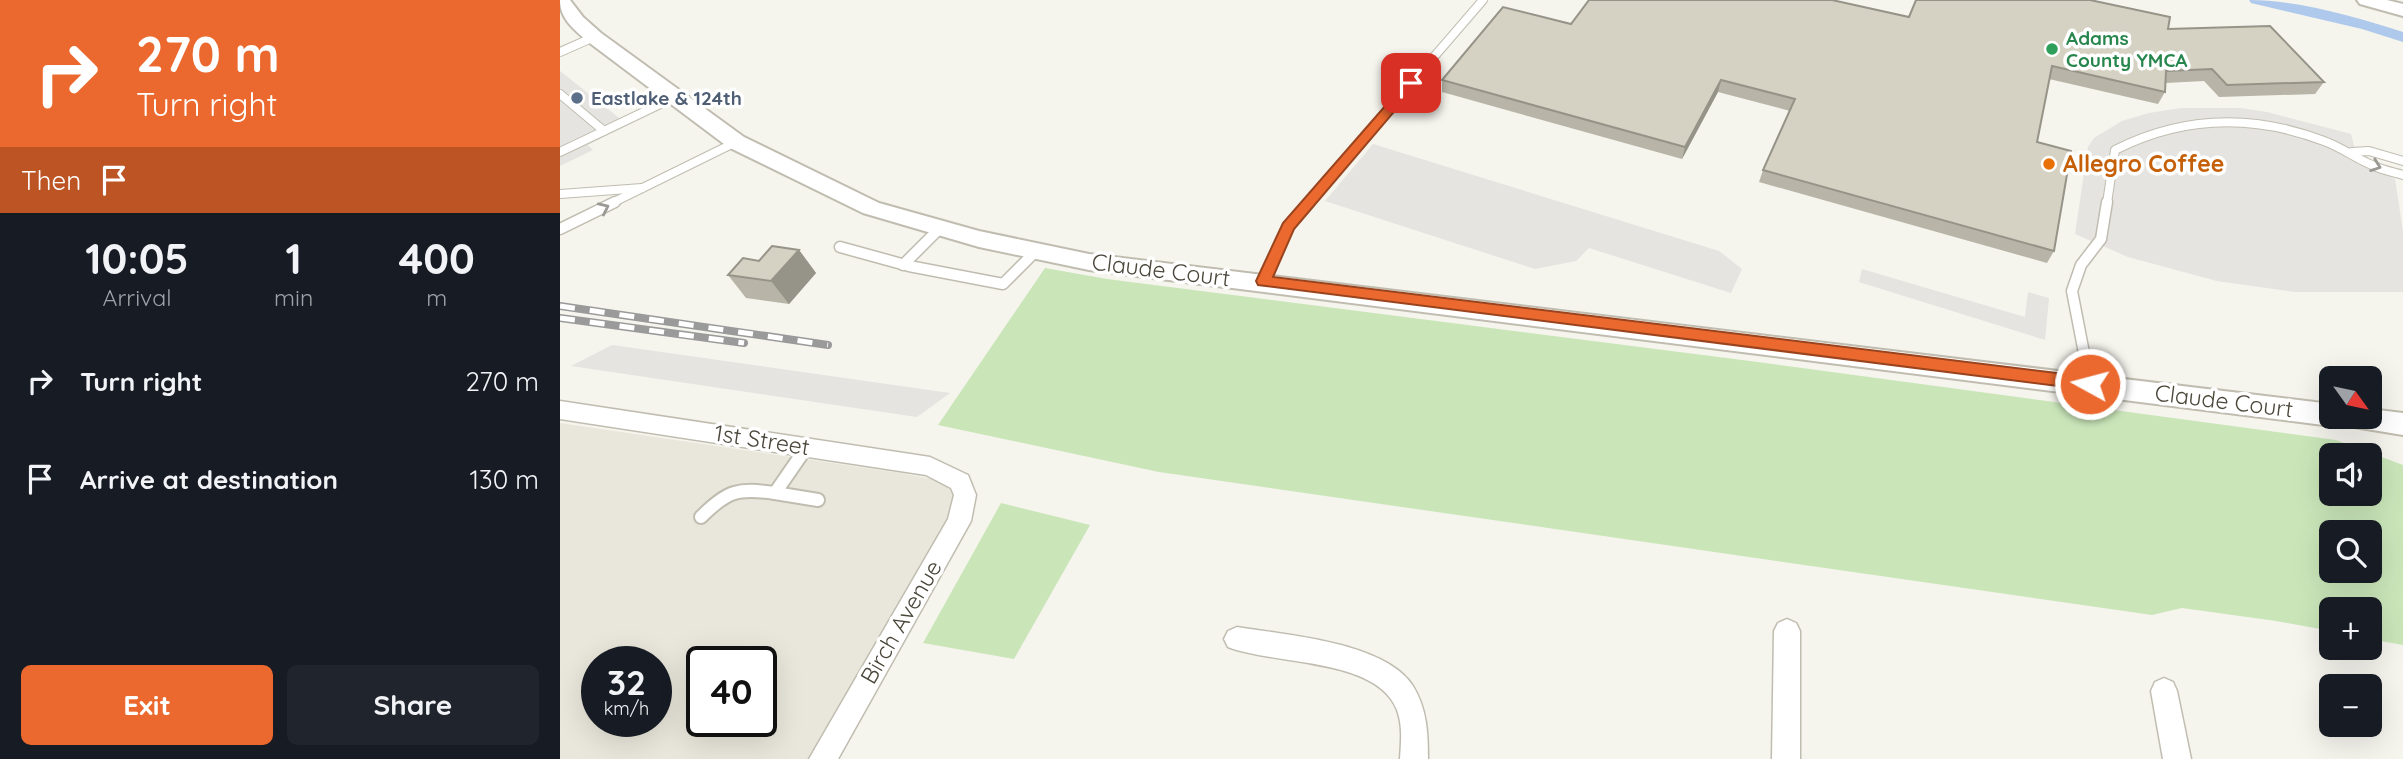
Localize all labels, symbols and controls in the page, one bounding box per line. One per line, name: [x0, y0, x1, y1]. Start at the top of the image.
text: 270 m: [136, 23, 280, 84]
place label: Adams County YMCA: [2066, 26, 2187, 72]
icon: right: [21, 28, 112, 119]
marker: Adams County YMCA: [2044, 41, 2060, 57]
pin: [1381, 53, 1441, 113]
icon: arrive: [1392, 64, 1430, 102]
text: Turn right: [136, 84, 277, 124]
place label: Eastlake & 124th: [591, 86, 742, 110]
marker: Eastlake & 124th: [569, 90, 585, 106]
place label: Allegro Coffee: [2063, 149, 2224, 178]
marker: Allegro Coffee: [2041, 156, 2057, 172]
one-way arrow: [2370, 158, 2382, 172]
icon: arrive: [95, 161, 133, 199]
text: Then: [21, 164, 81, 197]
one-way arrow: [597, 203, 609, 217]
text: 10:05: [85, 232, 189, 285]
text: 1: [285, 232, 302, 285]
text: 400: [398, 232, 475, 285]
street label: Claude Court: [1090, 247, 1232, 292]
text: Arrival: [103, 283, 171, 312]
text: min: [274, 283, 313, 312]
text: m: [426, 283, 447, 312]
position arrow: [2053, 347, 2127, 421]
icon: right: [21, 362, 59, 400]
text: Turn right: [80, 365, 202, 398]
text: 270 m: [465, 365, 539, 398]
north arrow: [2319, 366, 2382, 429]
map controls: [2319, 366, 2382, 737]
street label: Claude Court: [2153, 378, 2295, 423]
street label: 1st Street: [712, 418, 812, 461]
button: sound: [2319, 443, 2382, 506]
icon: arrive: [21, 460, 59, 498]
text: Arrive at destination: [80, 463, 338, 496]
text: 130 m: [469, 463, 539, 496]
button: search: [2319, 520, 2382, 583]
street label: Birch Avenue: [853, 555, 948, 689]
button: +: [2319, 597, 2382, 660]
speed limit sign: 40: [686, 646, 777, 737]
text: 32: [607, 660, 646, 704]
button: Exit: [21, 665, 273, 745]
button: Share: [287, 665, 539, 745]
button: −: [2319, 674, 2382, 737]
text: km/h: [604, 697, 649, 720]

